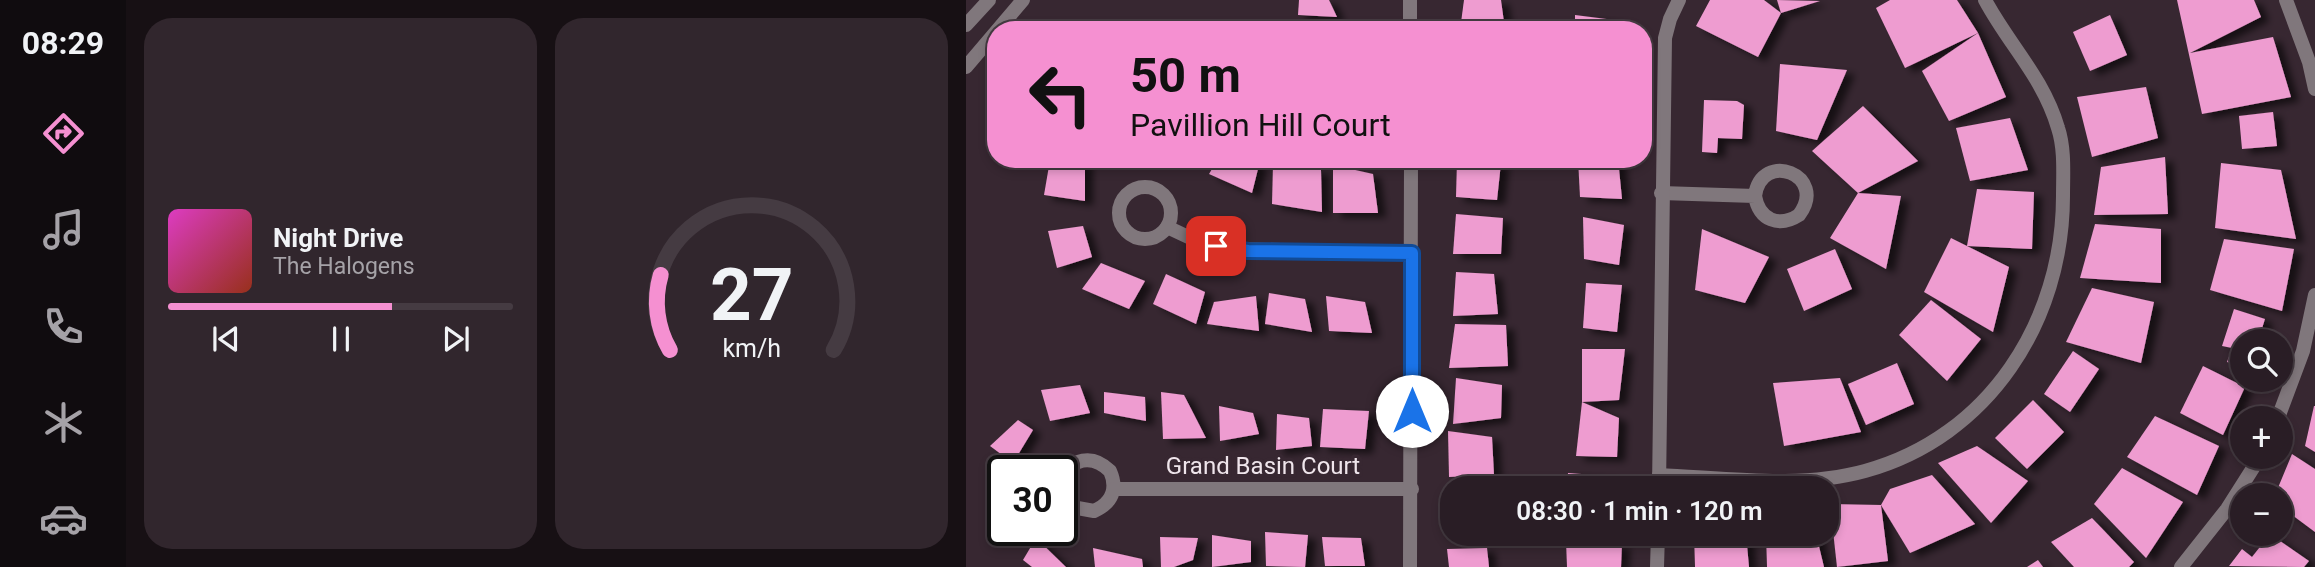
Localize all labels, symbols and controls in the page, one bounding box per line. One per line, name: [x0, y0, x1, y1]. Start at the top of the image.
text: 08:29: [22, 24, 104, 62]
text: 50 m: [1130, 47, 1241, 104]
icon: left: [1015, 49, 1106, 140]
text: Pavillion Hill Court: [1130, 106, 1391, 144]
icon: directions: [39, 109, 88, 158]
icon: music: [39, 205, 88, 254]
pin: [1186, 216, 1246, 276]
text: Night Drive: [273, 223, 403, 253]
icon: arrive: [1197, 227, 1235, 265]
text: 27: [710, 252, 793, 338]
text: The Halogens: [273, 253, 415, 280]
icon: phone: [39, 302, 88, 351]
icon: previous: [207, 320, 245, 358]
icon: pause: [322, 320, 360, 358]
icon: next: [437, 320, 475, 358]
map controls: [2230, 329, 2293, 546]
button: search: [2230, 329, 2293, 392]
text: km/h: [722, 333, 781, 362]
position arrow: [1375, 374, 1449, 448]
icon: climate: [39, 398, 88, 447]
button: +: [2230, 406, 2293, 469]
street label: Grand Basin Court: [1166, 452, 1360, 480]
speed limit sign: 30: [987, 455, 1078, 546]
button: −: [2230, 483, 2293, 546]
icon: car: [39, 494, 88, 543]
text: 08:30 · 1 min · 120 m: [1516, 496, 1763, 526]

